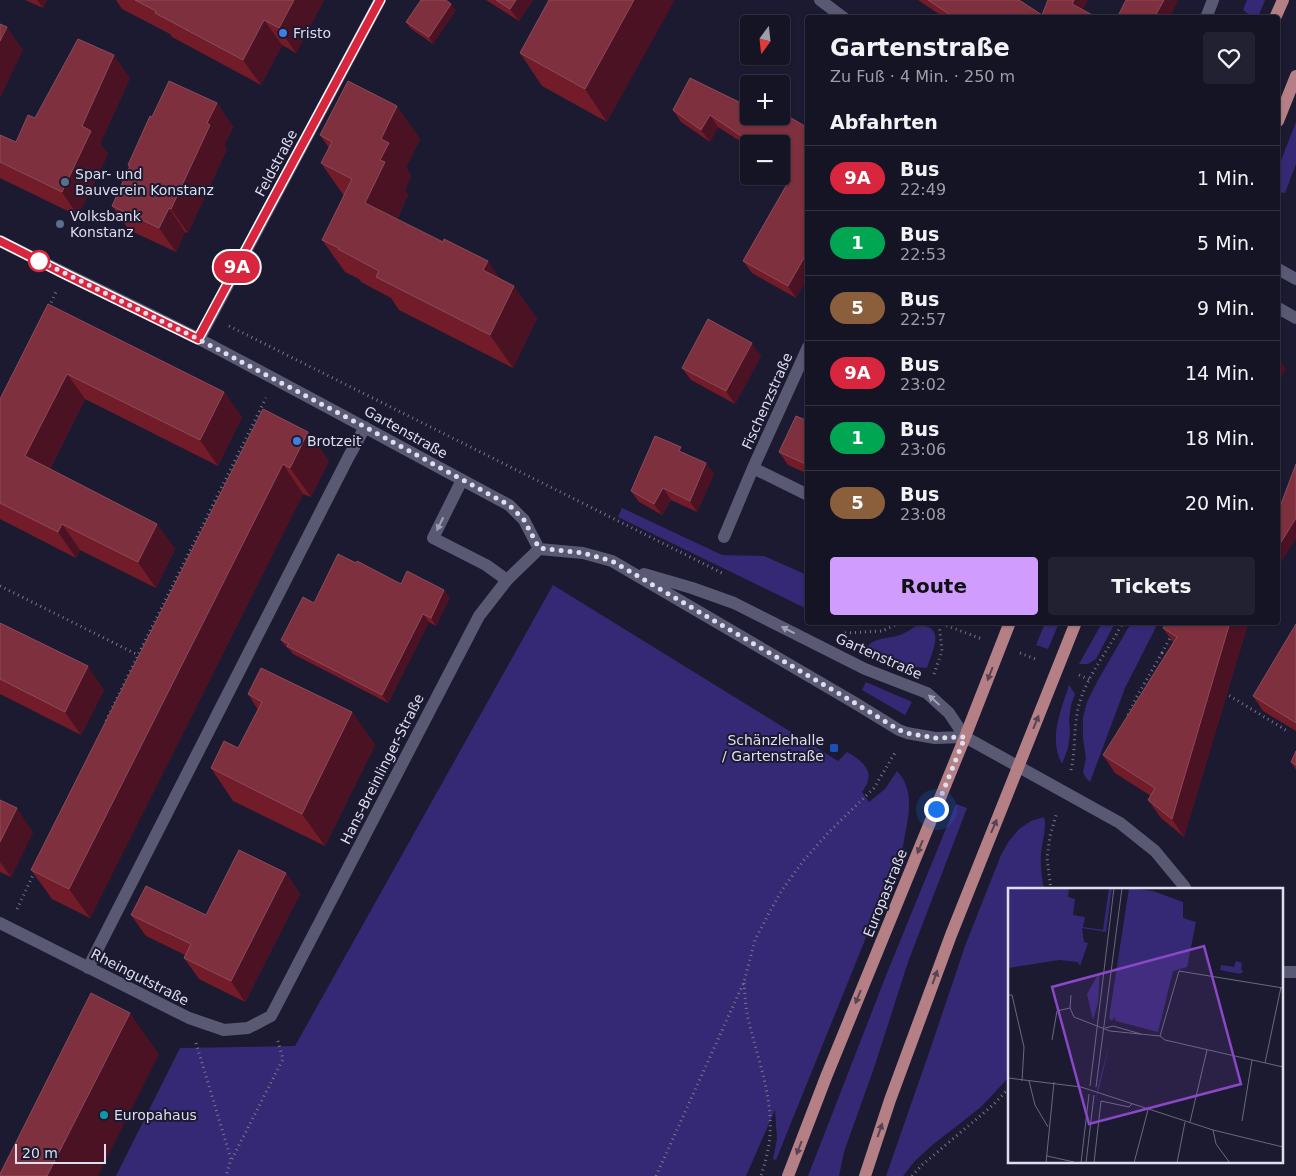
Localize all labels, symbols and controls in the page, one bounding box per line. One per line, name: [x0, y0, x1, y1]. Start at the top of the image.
north arrow: [740, 15, 790, 65]
map controls: [740, 15, 790, 185]
place label: Fristo: [293, 25, 331, 41]
marker: Fristo: [277, 27, 289, 39]
button: heart: [1203, 32, 1255, 84]
text: Gartenstraße: [830, 34, 1010, 62]
text: Zu Fuß · 4 Min. · 250 m: [830, 67, 1015, 86]
button: +: [740, 75, 790, 125]
text: Abfahrten: [830, 111, 938, 133]
street label: Feldstraße: [252, 127, 300, 199]
button: −: [740, 135, 790, 185]
text: Bus: [900, 158, 939, 180]
place label: Spar- und Bauverein Konstanz: [75, 166, 214, 198]
text: 9A: [844, 167, 871, 188]
text: 1 Min.: [1197, 167, 1255, 189]
marker: Spar- und Bauverein Konstanz: [59, 176, 71, 188]
text: 22:49: [900, 180, 946, 199]
place label: Volksbank Konstanz: [70, 208, 142, 240]
marker: Volksbank Konstanz: [54, 218, 66, 230]
text: Bus: [900, 223, 939, 245]
text: 1: [851, 232, 864, 253]
text: 5 Min.: [1197, 232, 1255, 254]
text: 22:53: [900, 245, 946, 264]
unlabelled marker: [28, 250, 50, 272]
line badge: 9A: [214, 251, 260, 283]
text: 9A: [224, 256, 250, 277]
text: Bus: [900, 288, 939, 310]
text: 5: [851, 297, 864, 318]
text: 9 Min.: [1197, 297, 1255, 319]
text: 22:57: [900, 310, 946, 329]
street label: Fischenzstraße: [739, 350, 795, 452]
text: Bus: [900, 353, 939, 375]
text: 9A: [844, 362, 871, 383]
text: 14 Min.: [1185, 362, 1255, 384]
text: 23:02: [900, 375, 946, 394]
street label: Gartenstraße: [362, 403, 450, 461]
text: Bus: [900, 418, 939, 440]
text: 1: [851, 427, 864, 448]
text: 18 Min.: [1185, 427, 1255, 449]
place label: Brotzeit: [307, 433, 362, 449]
marker: Brotzeit: [291, 435, 303, 447]
text: 23:06: [900, 440, 946, 459]
text: Bus: [900, 483, 939, 505]
text: 5: [851, 492, 864, 513]
text: 20 Min.: [1185, 492, 1255, 514]
text: 23:08: [900, 505, 946, 524]
one-way arrow: [436, 516, 445, 531]
button: Route: [830, 557, 1038, 615]
button: Tickets: [1048, 557, 1255, 615]
one-way arrow: [781, 626, 795, 634]
street label: Gartenstraße: [833, 630, 925, 682]
one-way arrow: [985, 667, 993, 681]
street label: Hans-Breinlinger-Straße: [337, 691, 427, 847]
one-way arrow: [929, 694, 941, 706]
one-way arrow: [1033, 715, 1041, 729]
place label: Schänzlehalle / Gartenstraße: [722, 732, 824, 764]
marker: Schänzlehalle / Gartenstraße: [828, 742, 840, 754]
your location: [924, 797, 949, 822]
one-way arrow: [991, 818, 999, 833]
one-way arrow: [916, 840, 924, 855]
street label: Europastraße: [860, 847, 910, 939]
inset map: [1008, 888, 1284, 1164]
street label: Rheingutstraße: [88, 945, 192, 1009]
one-way arrow: [931, 969, 939, 984]
one-way arrow: [854, 990, 862, 1004]
place label: Europahaus: [114, 1107, 197, 1123]
marker: Europahaus: [98, 1109, 110, 1121]
one-way arrow: [877, 1122, 884, 1137]
scale bar: [15, 1141, 106, 1164]
one-way arrow: [795, 1141, 802, 1156]
text: 20 m: [22, 1145, 58, 1161]

